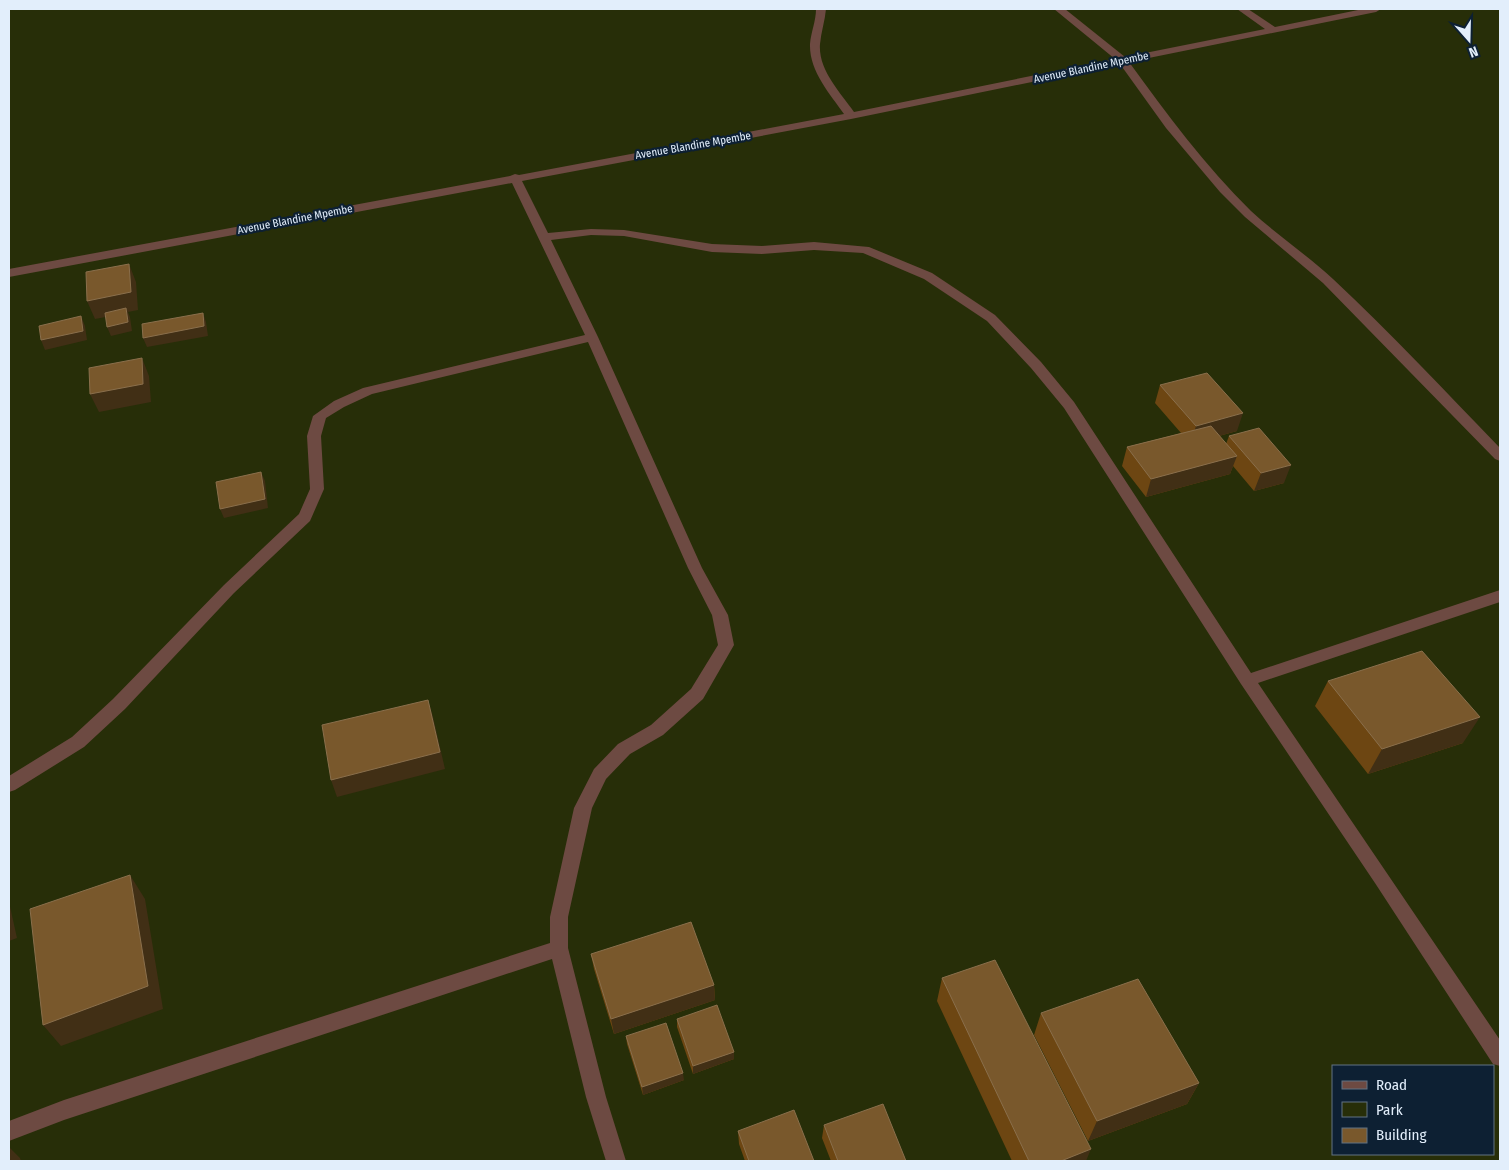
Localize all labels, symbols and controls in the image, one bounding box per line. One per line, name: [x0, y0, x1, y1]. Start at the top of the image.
north arrow: [1444, 15, 1494, 65]
text: N: [1466, 42, 1480, 61]
street label: Avenue Blandine Mpembe: [1033, 49, 1150, 86]
street label: Avenue Blandine Mpembe: [634, 129, 752, 162]
street label: Avenue Blandine Mpembe: [236, 202, 354, 237]
legend: [1332, 1065, 1494, 1155]
text: Road: [1376, 1076, 1407, 1094]
text: Park: [1376, 1101, 1403, 1119]
text: Building: [1376, 1126, 1427, 1144]

